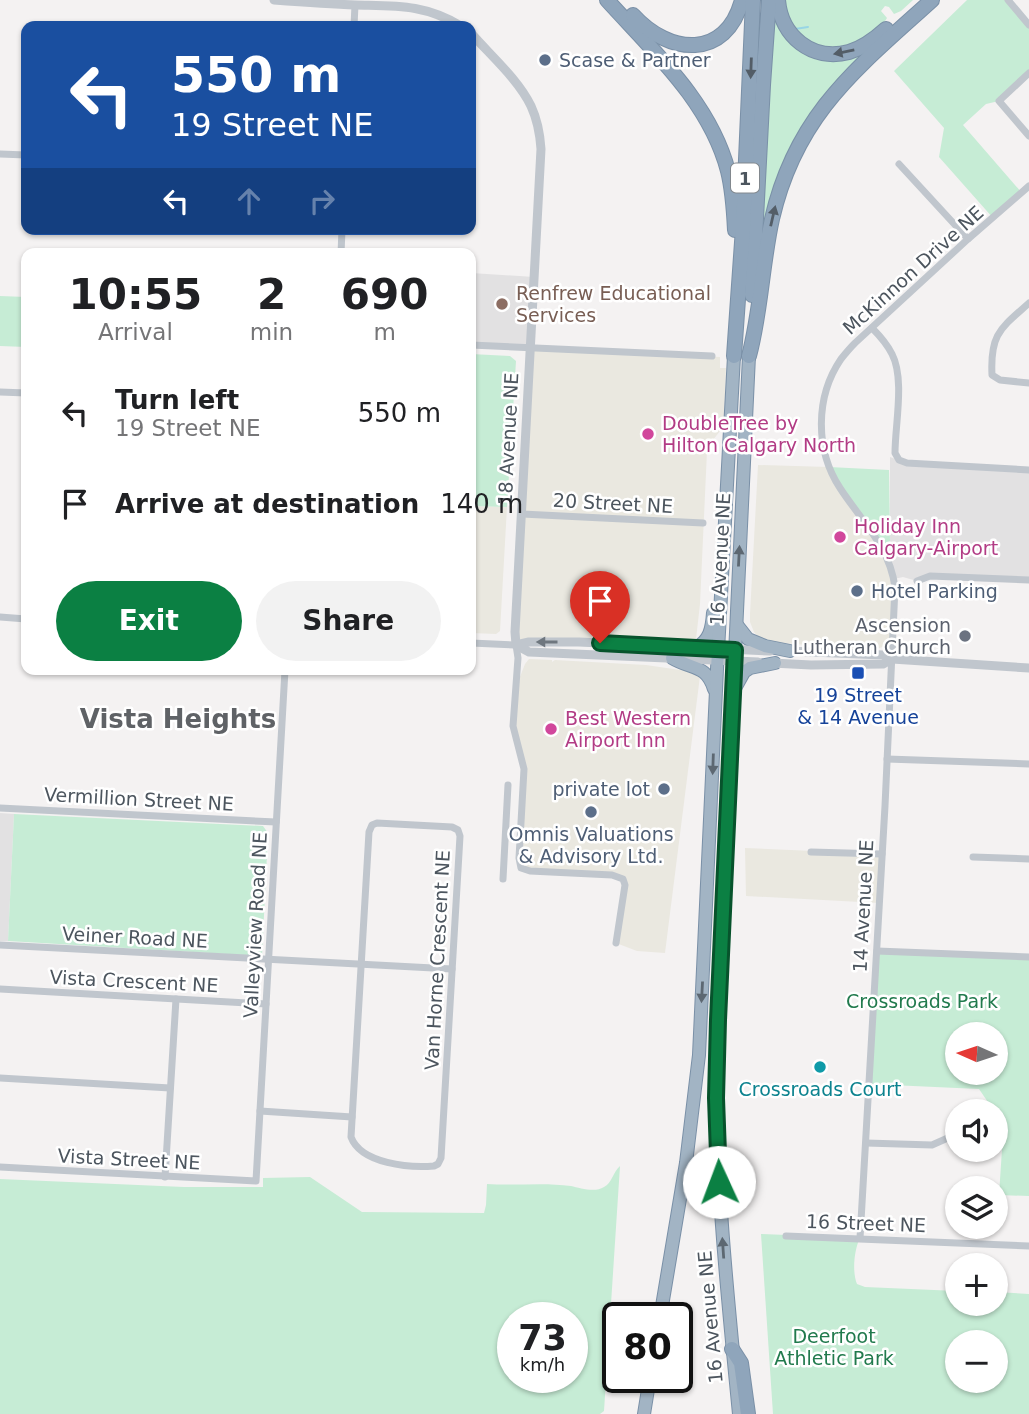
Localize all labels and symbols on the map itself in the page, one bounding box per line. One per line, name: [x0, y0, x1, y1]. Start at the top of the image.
one-way arrow: [833, 47, 855, 58]
place label: Scase & Partner: [559, 49, 711, 71]
marker: Scase & Partner: [537, 52, 553, 68]
one-way arrow: [745, 57, 756, 79]
road number: 1: [731, 163, 759, 192]
street label: McKinnon Drive NE: [838, 201, 988, 339]
one-way arrow: [768, 205, 779, 227]
place label: Renfrew Educational Services: [516, 282, 711, 326]
marker: Renfrew Educational Services: [494, 296, 510, 312]
street label: 18 Avenue NE: [494, 372, 522, 506]
place label: DoubleTree by Hilton Calgary North: [662, 412, 856, 456]
marker: DoubleTree by Hilton Calgary North: [640, 426, 656, 442]
street label: 20 Street NE: [552, 489, 674, 517]
street label: 16 Avenue NE: [706, 492, 734, 626]
place label: Holiday Inn Calgary-Airport: [854, 515, 998, 559]
marker: Holiday Inn Calgary-Airport: [832, 529, 848, 545]
one-way arrow: [734, 545, 745, 567]
pin: [570, 571, 630, 643]
place label: Hotel Parking: [871, 580, 998, 602]
marker: Hotel Parking: [849, 583, 865, 599]
place label: Ascension Lutheran Church: [793, 614, 951, 658]
marker: Ascension Lutheran Church: [957, 628, 973, 644]
one-way arrow: [536, 636, 558, 648]
marker: 19 Street & 14 Avenue: [850, 665, 866, 681]
place label: 19 Street & 14 Avenue: [797, 684, 919, 728]
district label: Vista Heights: [80, 704, 276, 734]
place label: Best Western Airport Inn: [565, 707, 691, 751]
marker: Best Western Airport Inn: [543, 721, 559, 737]
one-way arrow: [708, 754, 719, 776]
place label: private lot: [552, 778, 650, 800]
marker: private lot: [656, 781, 672, 797]
street label: Vermillion Street NE: [44, 783, 234, 815]
marker: Omnis Valuations & Advisory Ltd.: [583, 804, 599, 820]
place label: Omnis Valuations & Advisory Ltd.: [508, 823, 674, 867]
street label: Valleyview Road NE: [239, 831, 271, 1019]
street label: 14 Avenue NE: [849, 839, 877, 973]
street label: Van Horne Crescent NE: [420, 849, 454, 1071]
street label: Veiner Road NE: [62, 922, 208, 952]
street label: Vista Crescent NE: [49, 966, 219, 996]
one-way arrow: [696, 981, 707, 1003]
park label: Crossroads Park: [846, 990, 998, 1012]
north arrow: [945, 1022, 1008, 1085]
marker: Crossroads Court: [812, 1059, 828, 1075]
place label: Crossroads Court: [739, 1078, 901, 1100]
street label: Vista Street NE: [57, 1144, 201, 1174]
position arrow: [682, 1145, 756, 1219]
street label: 16 Street NE: [806, 1210, 926, 1236]
one-way arrow: [717, 1236, 728, 1258]
street label: 16 Avenue NE: [693, 1250, 727, 1384]
speed limit sign: 80: [602, 1302, 693, 1393]
park label: Deerfoot Athletic Park: [774, 1325, 894, 1369]

